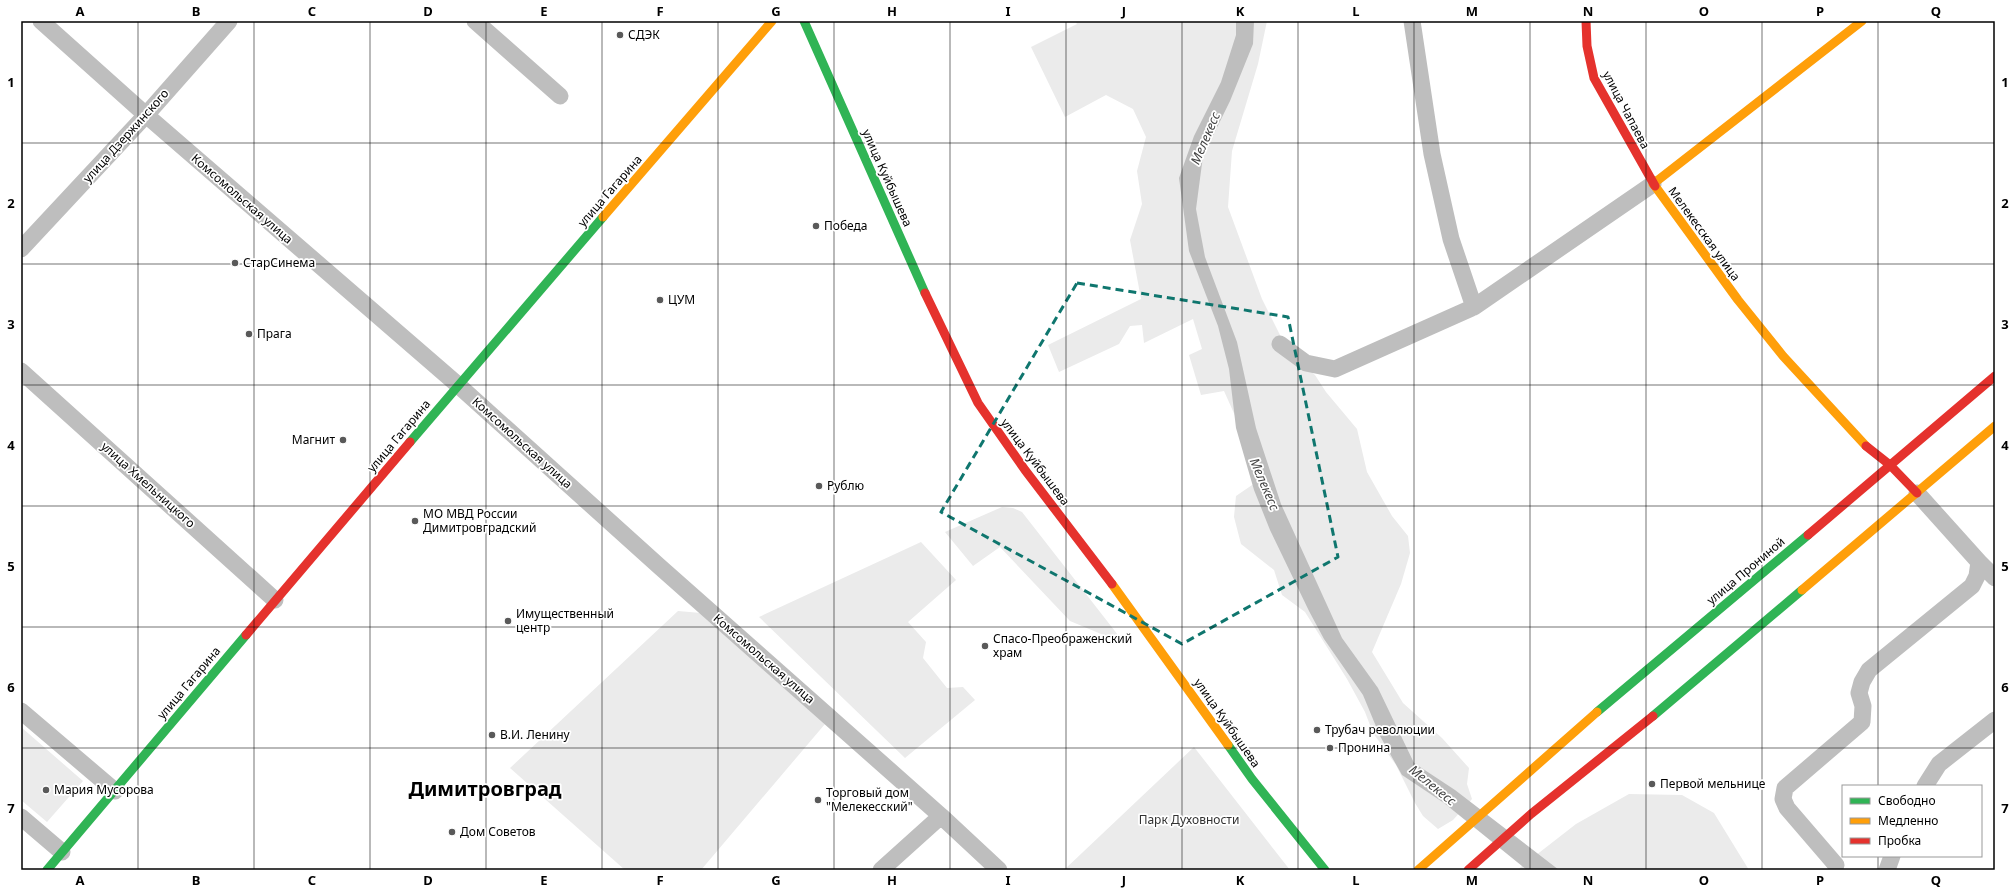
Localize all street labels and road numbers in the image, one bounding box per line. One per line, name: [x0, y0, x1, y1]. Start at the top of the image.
street label: улица Чапаева: [1599, 68, 1654, 152]
street label: улица Дзержинского: [79, 85, 172, 186]
street label: улица Куйбышева: [858, 126, 917, 229]
street label: Комсомольская улица: [188, 150, 297, 247]
street label: улица Гагарина: [574, 151, 646, 230]
street label: Мелекесская улица: [1664, 183, 1744, 284]
street label: Комсомольская улица: [469, 393, 576, 492]
street label: улица Гагарина: [363, 396, 434, 476]
street label: улица Куйбышева: [997, 415, 1074, 509]
street label: улица Хмельницкого: [98, 438, 199, 532]
street label: улица Прониной: [1703, 533, 1788, 608]
street label: Комсомольская улица: [710, 610, 819, 707]
street label: улица Гагарина: [153, 643, 224, 723]
street label: улица Куйбышева: [1190, 675, 1265, 771]

